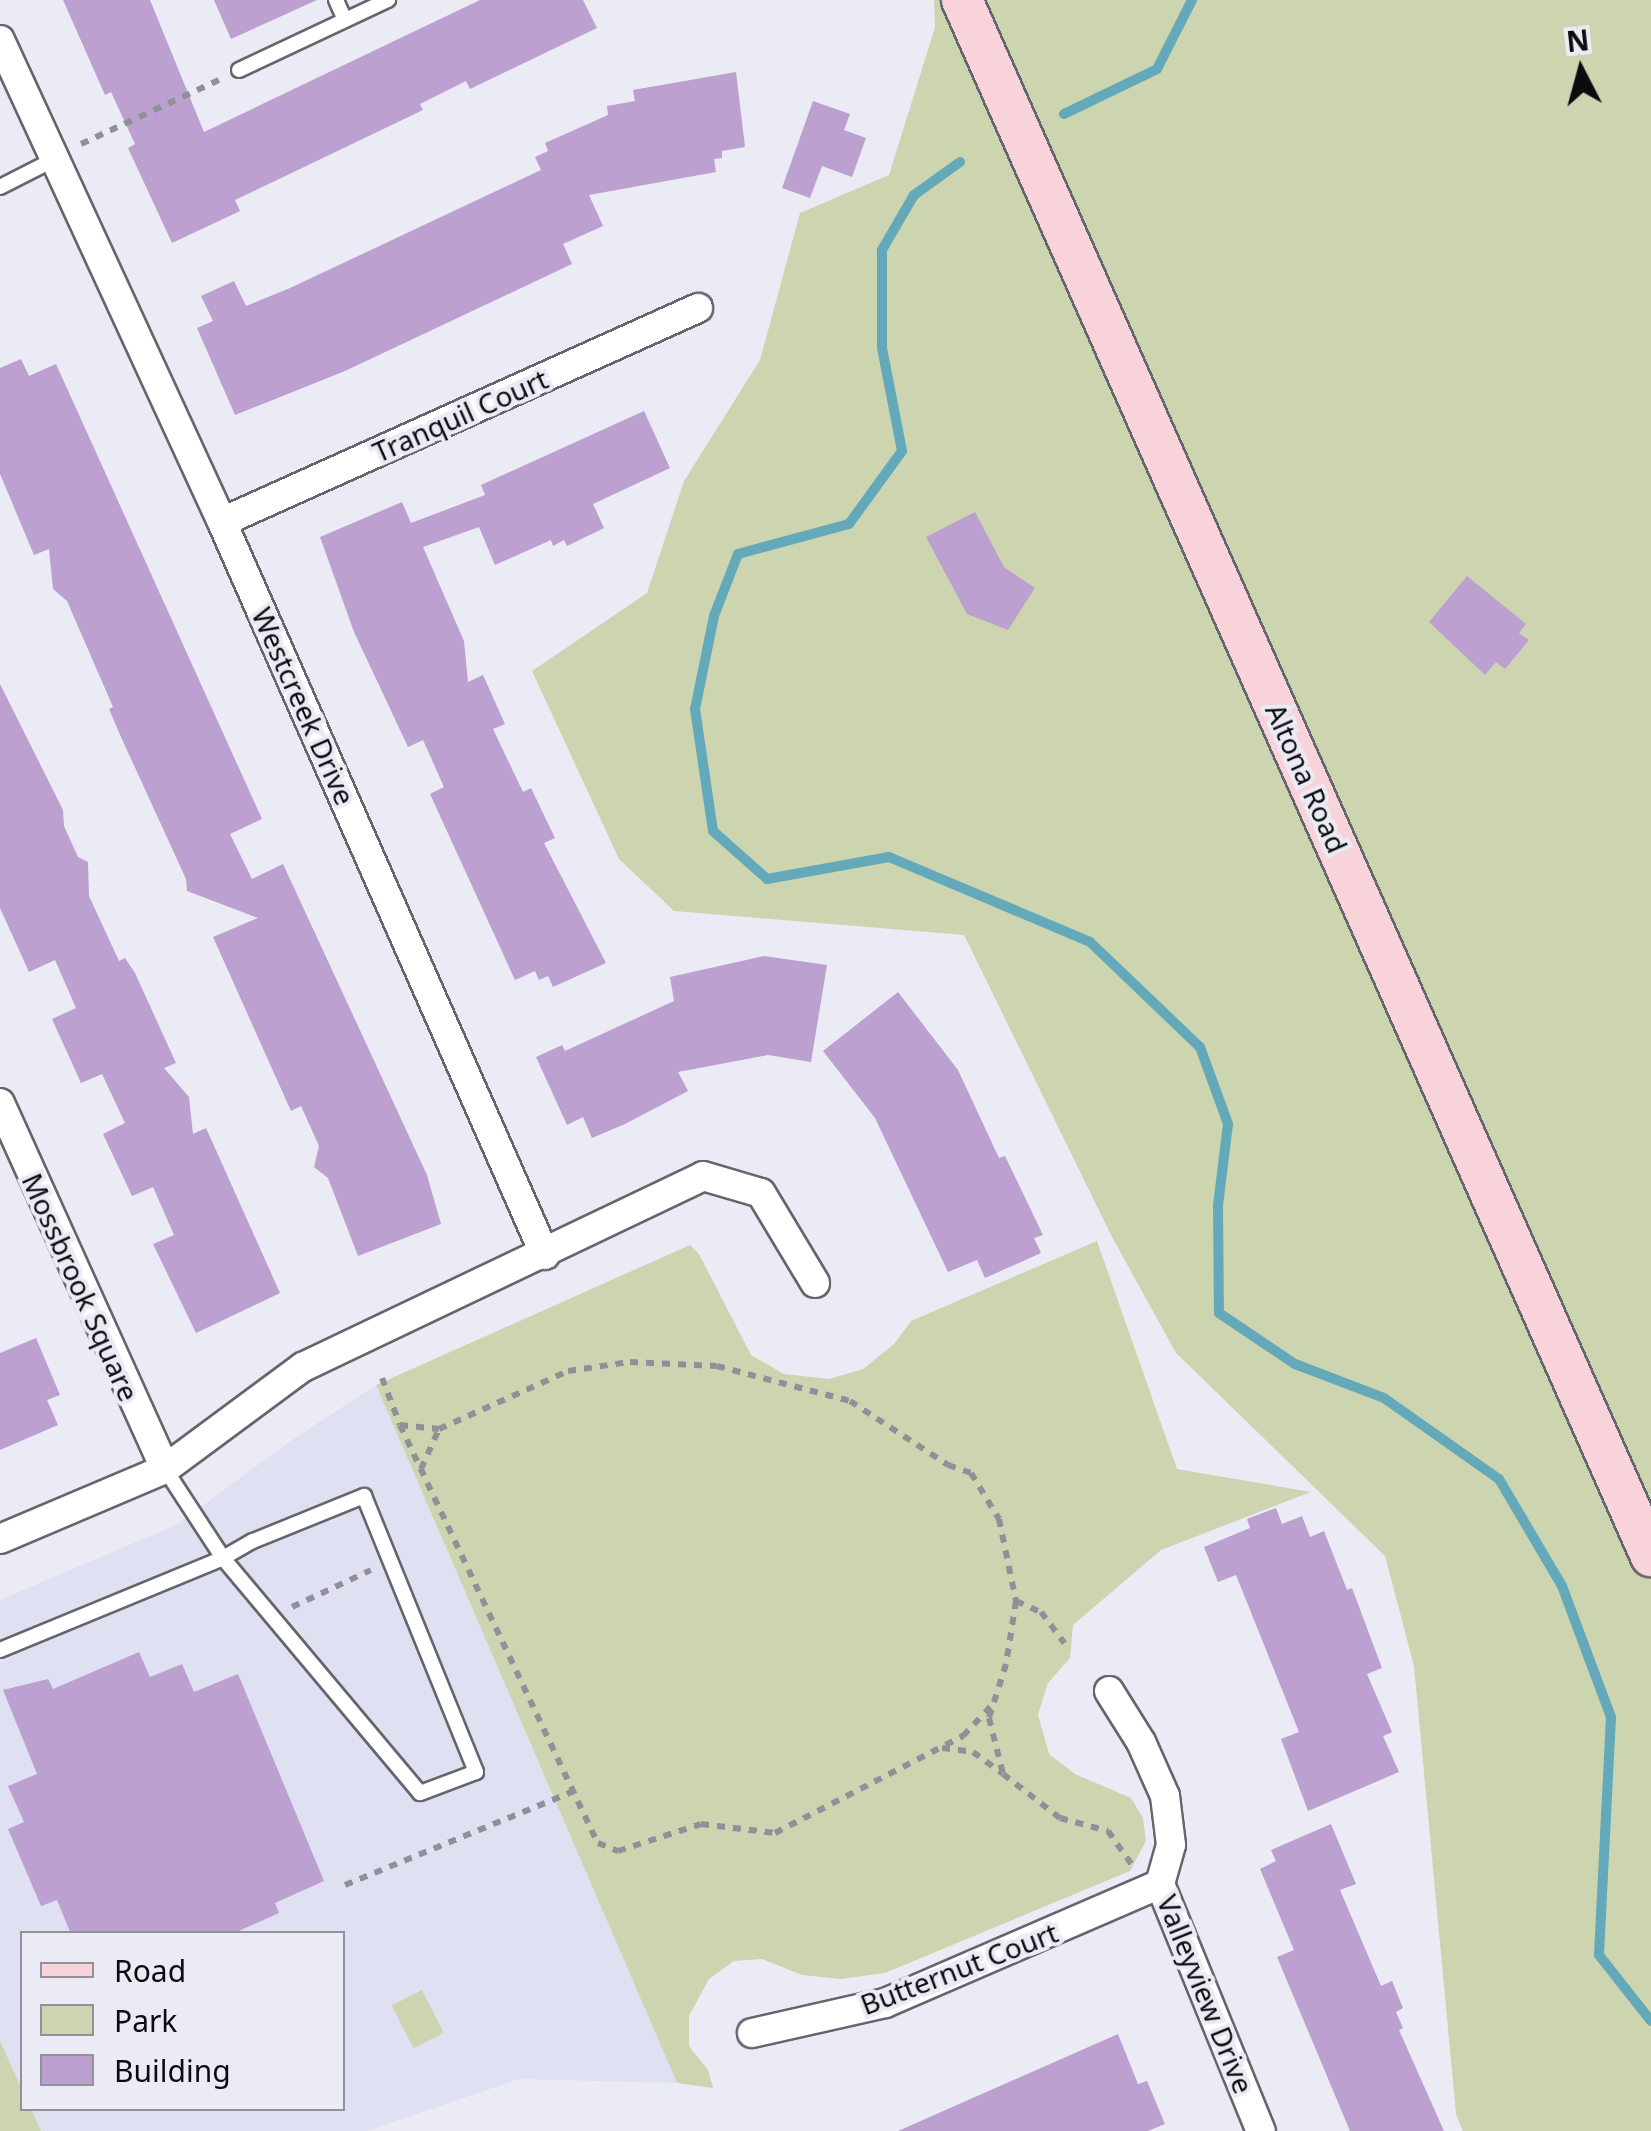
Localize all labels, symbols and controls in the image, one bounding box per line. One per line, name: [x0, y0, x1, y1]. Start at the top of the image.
north arrow: [1531, 20, 1631, 120]
text: N: [1565, 20, 1591, 60]
street label: Tranquil Court: [367, 361, 553, 469]
street label: Westcreek Drive: [245, 602, 363, 810]
street label: Altona Road: [1259, 698, 1355, 858]
street label: Mossbrook Square: [16, 1168, 146, 1406]
street label: Valleyview Drive: [1151, 1890, 1261, 2098]
street label: Butternut Court: [856, 1915, 1062, 2021]
legend: [20, 1931, 345, 2111]
text: Road: [114, 1950, 186, 1991]
text: Park: [114, 2000, 177, 2041]
text: Building: [114, 2050, 231, 2091]

